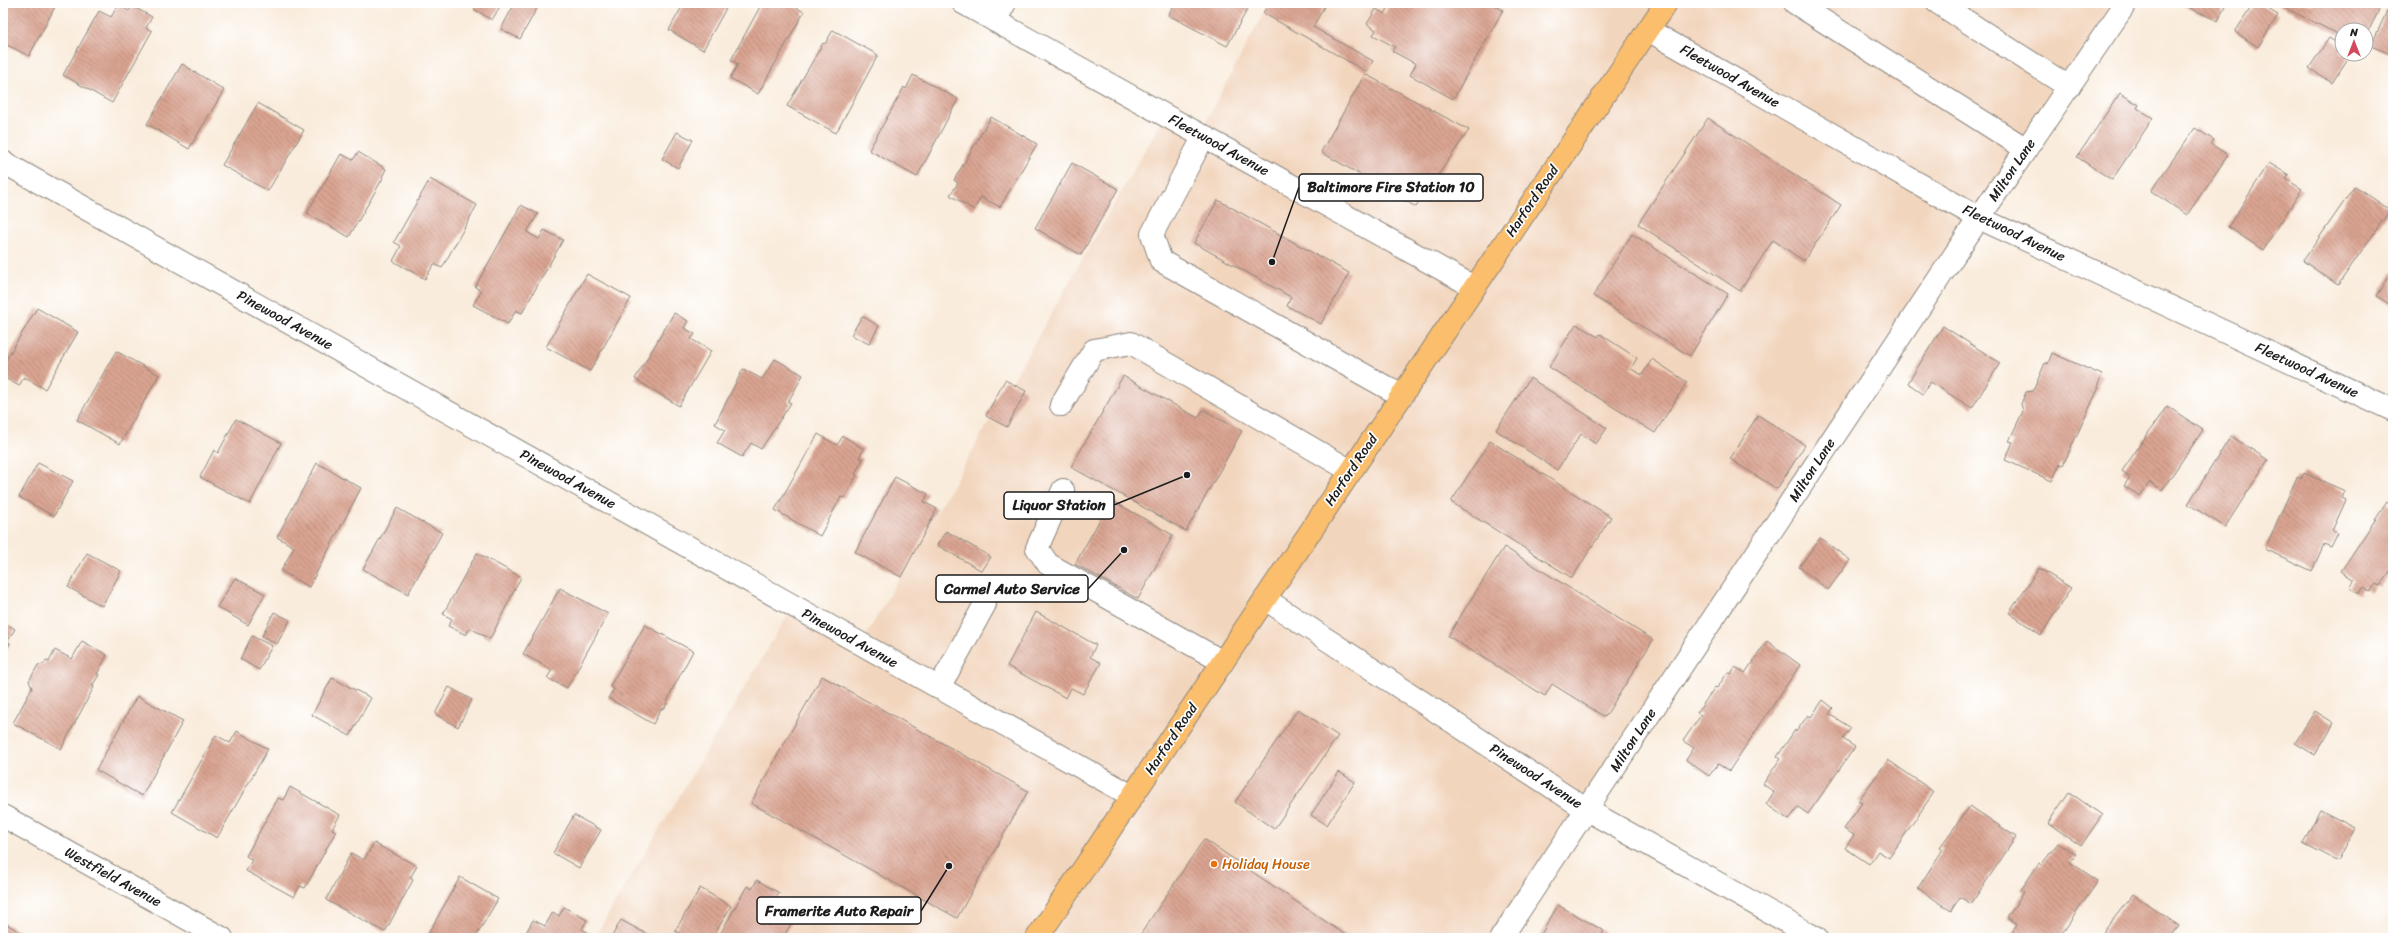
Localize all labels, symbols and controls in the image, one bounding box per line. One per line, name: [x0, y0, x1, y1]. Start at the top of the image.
north arrow: [2334, 22, 2374, 62]
text: N: [2349, 23, 2358, 42]
street label: Fleetwood Avenue: [1675, 37, 1785, 115]
street label: Fleetwood Avenue: [1164, 107, 1274, 183]
street label: Milton Lane: [1982, 133, 2042, 207]
street label: Harford Road: [1499, 158, 1566, 242]
callout: Baltimore Fire Station 10: [1299, 174, 1483, 201]
text: Baltimore Fire Station 10: [1307, 174, 1475, 200]
street label: Fleetwood Avenue: [1958, 197, 2070, 269]
street label: Pinewood Avenue: [232, 283, 338, 357]
street label: Fleetwood Avenue: [2251, 335, 2363, 405]
street label: Harford Road: [1318, 427, 1385, 511]
street label: Milton Lane: [1782, 433, 1842, 507]
street label: Pinewood Avenue: [515, 442, 621, 516]
callout: Liquor Station: [1004, 492, 1114, 519]
text: Liquor Station: [1012, 492, 1106, 518]
callout: Carmel Auto Service: [936, 575, 1088, 602]
text: Carmel Auto Service: [943, 576, 1080, 602]
street label: Pinewood Avenue: [797, 601, 903, 675]
street label: Harford Road: [1138, 696, 1205, 780]
street label: Milton Lane: [1603, 703, 1663, 777]
street label: Pinewood Avenue: [1484, 736, 1588, 816]
street label: Westfield Avenue: [60, 840, 166, 914]
place label: Holiday House: [1222, 852, 1310, 877]
marker: Holiday House: [1209, 859, 1219, 869]
callout: Framerite Auto Repair: [757, 897, 921, 924]
text: Framerite Auto Repair: [764, 898, 915, 924]

